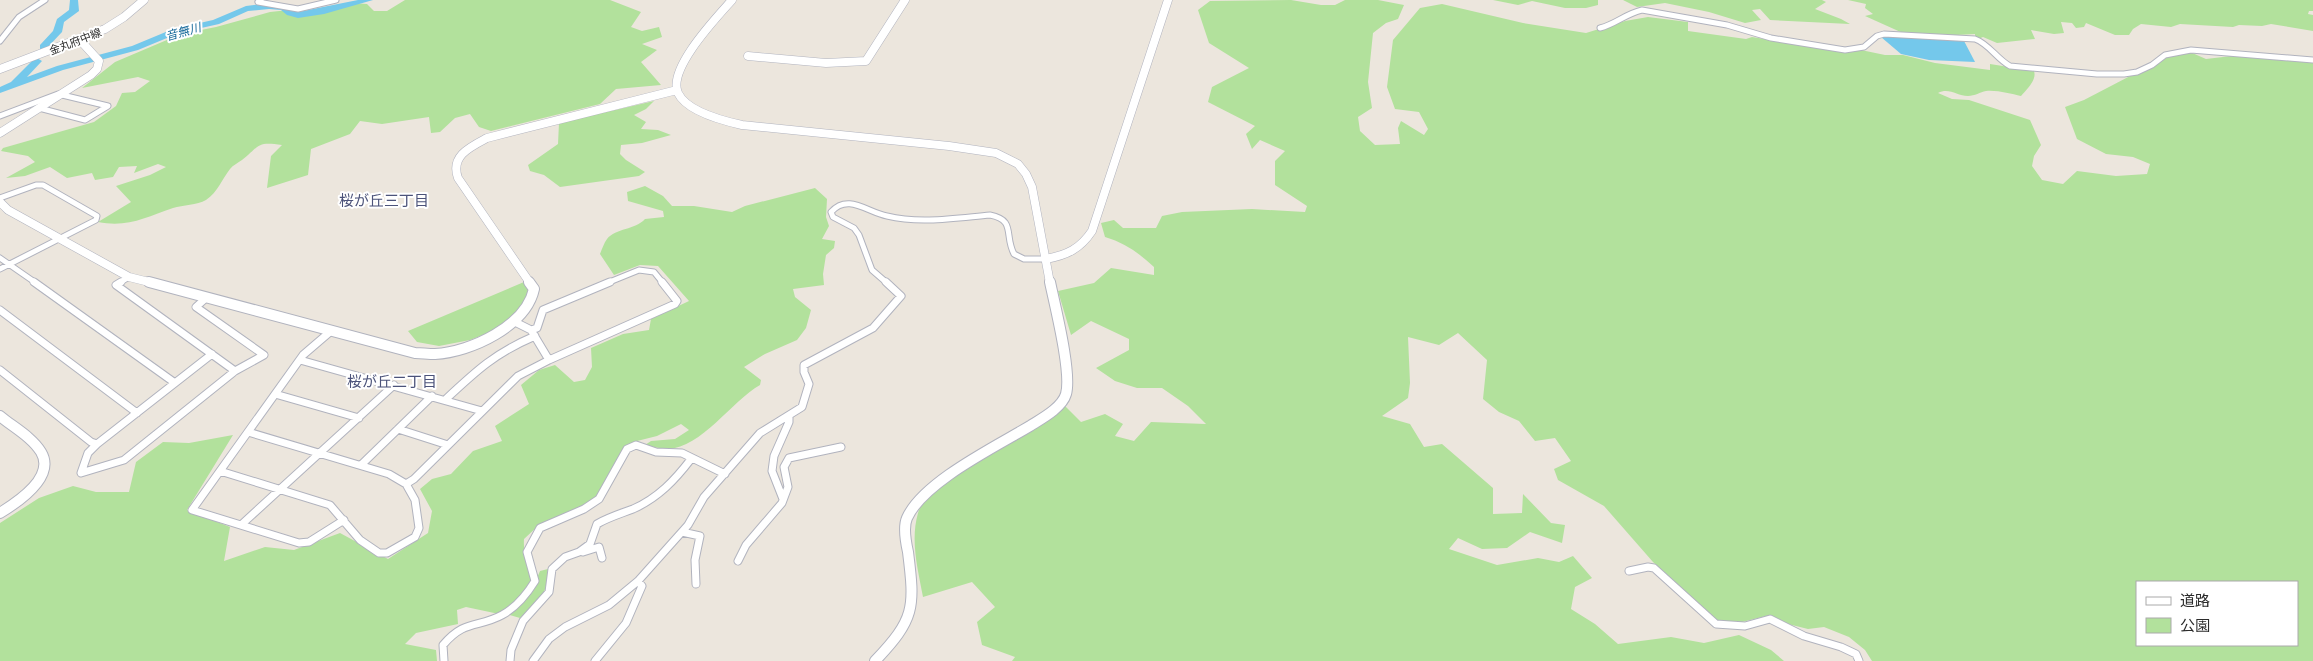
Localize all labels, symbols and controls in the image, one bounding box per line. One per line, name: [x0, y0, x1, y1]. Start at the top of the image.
water label: 音無川: [164, 19, 204, 43]
street label: 金丸府中線: [47, 25, 103, 57]
district label: 桜が丘三丁目: [339, 191, 429, 209]
district label: 桜が丘二丁目: [347, 372, 437, 390]
legend: [2136, 581, 2298, 646]
text: 道路: [2180, 591, 2210, 609]
text: 公園: [2180, 616, 2210, 634]

